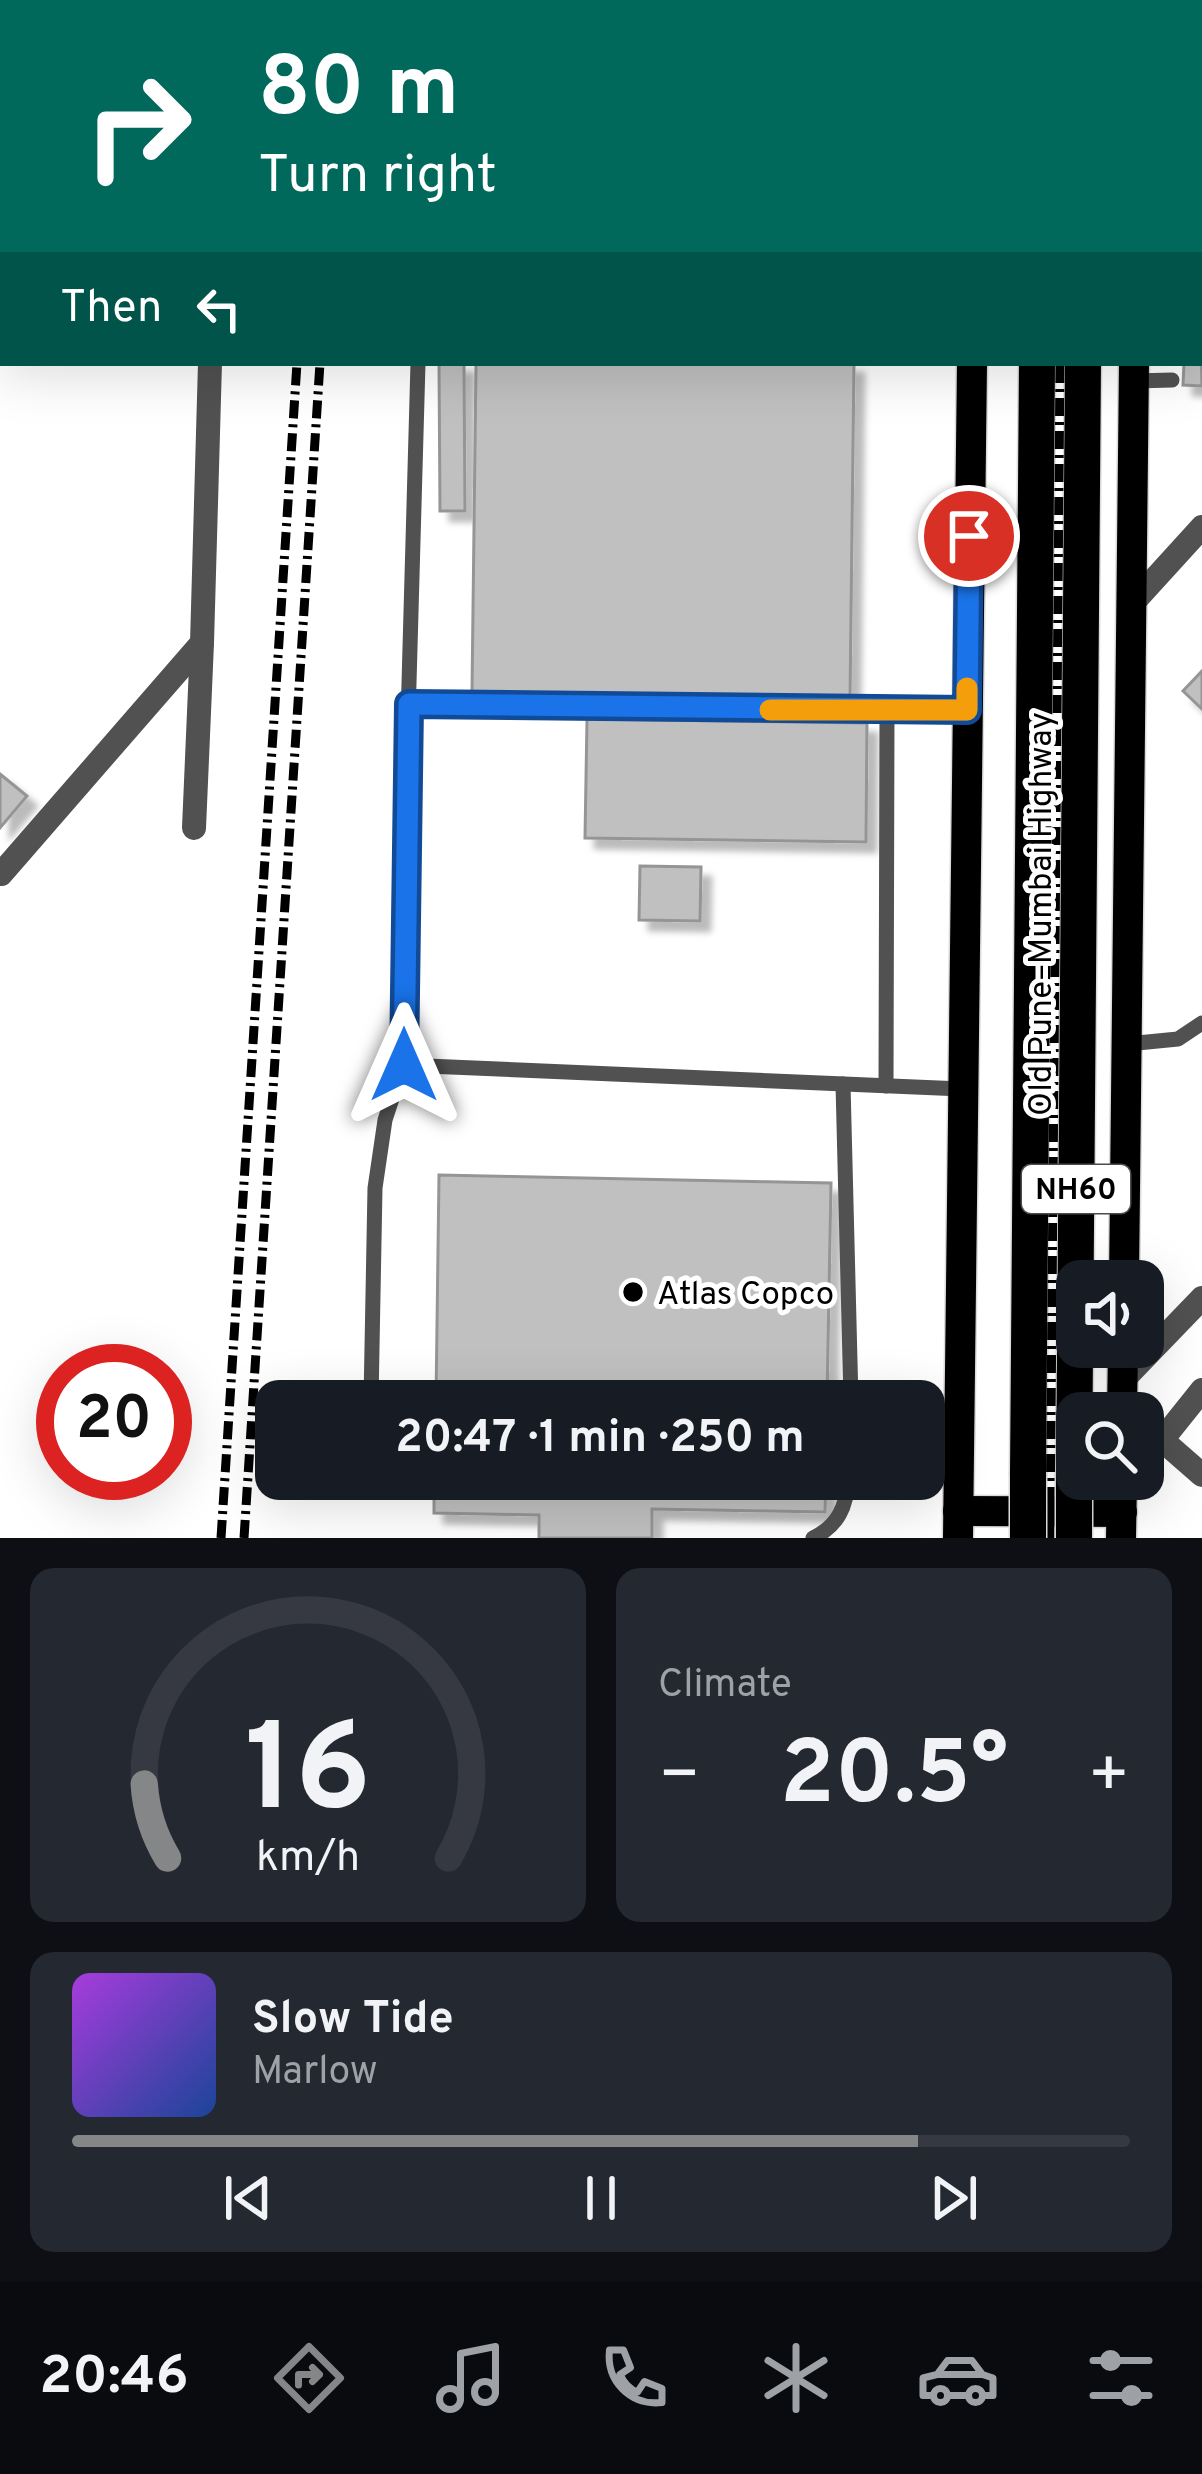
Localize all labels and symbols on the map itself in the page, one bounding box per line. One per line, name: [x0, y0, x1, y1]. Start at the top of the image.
pin: [918, 485, 1020, 587]
street label: Old Pune–Mumbai Highway: [1022, 712, 1064, 1116]
position arrow: [341, 1002, 467, 1128]
road number: NH60: [1022, 1165, 1130, 1213]
place label: Atlas Copco: [657, 1275, 834, 1317]
marker: Atlas Copco: [620, 1279, 646, 1305]
speed limit sign: 20: [36, 1344, 192, 1500]

